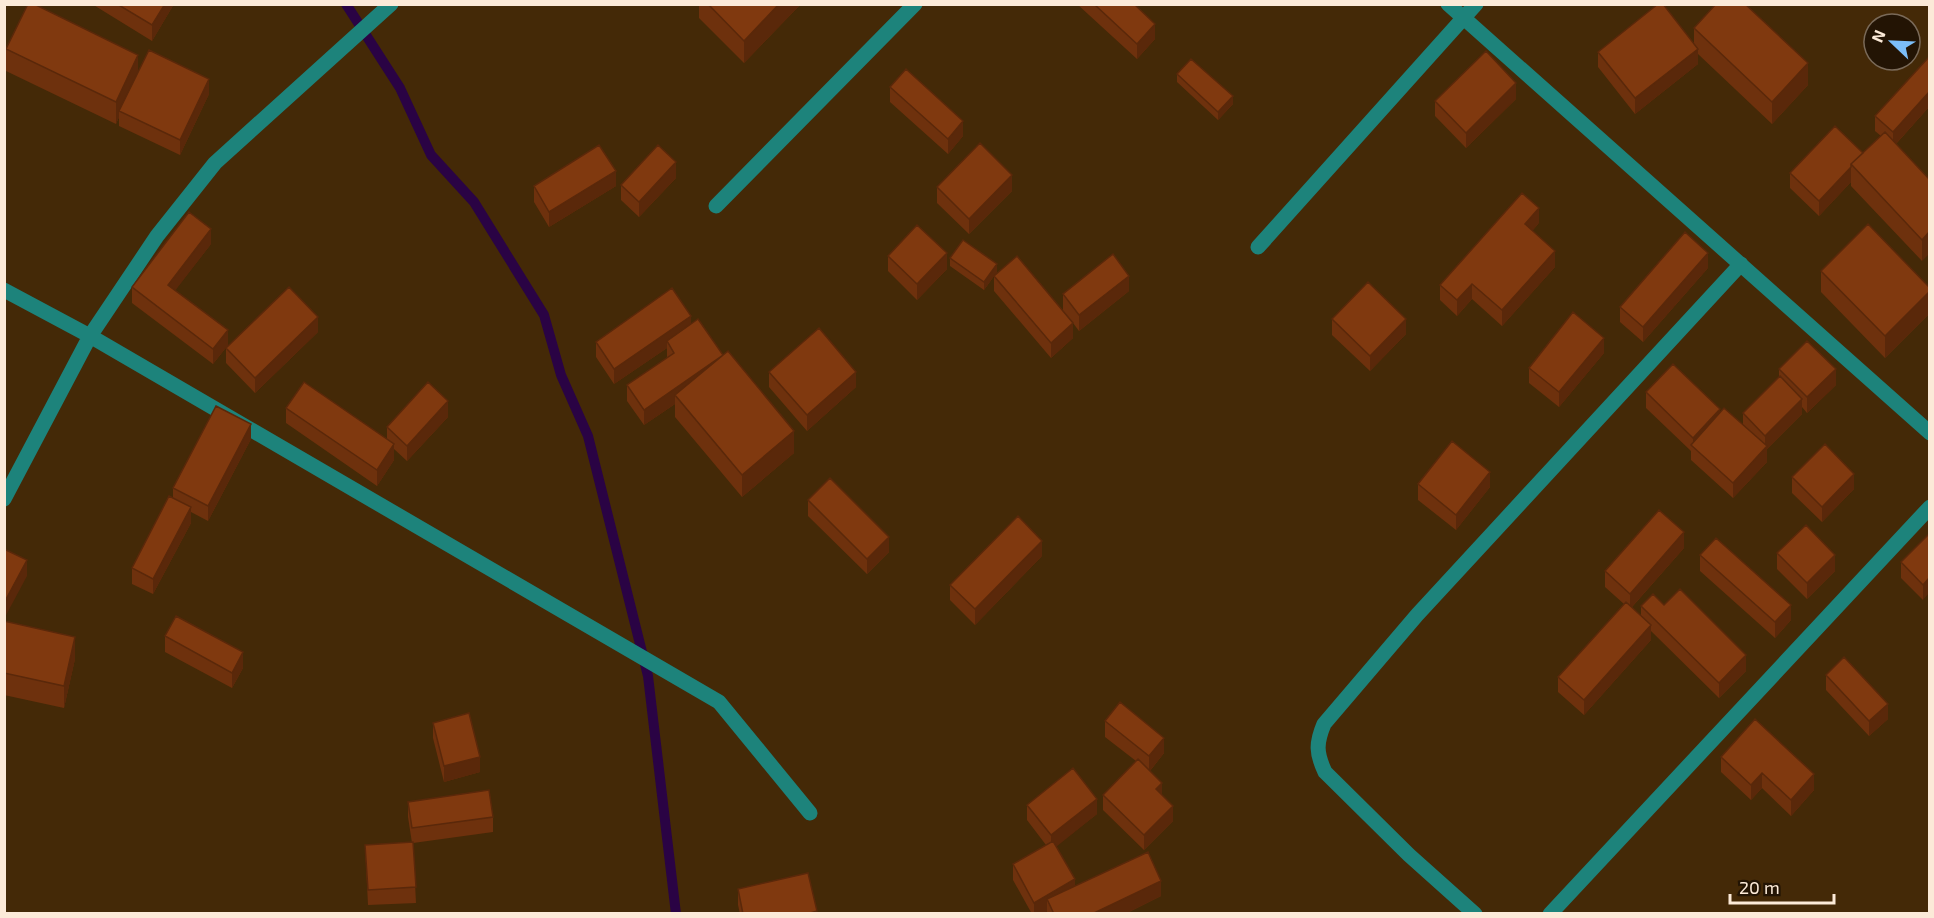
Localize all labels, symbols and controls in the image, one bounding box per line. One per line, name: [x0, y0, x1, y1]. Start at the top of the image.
north arrow: [1862, 12, 1922, 72]
text: N: [1867, 27, 1889, 45]
scale bar: [1730, 867, 1834, 905]
text: 20 m: [1739, 876, 1780, 898]

